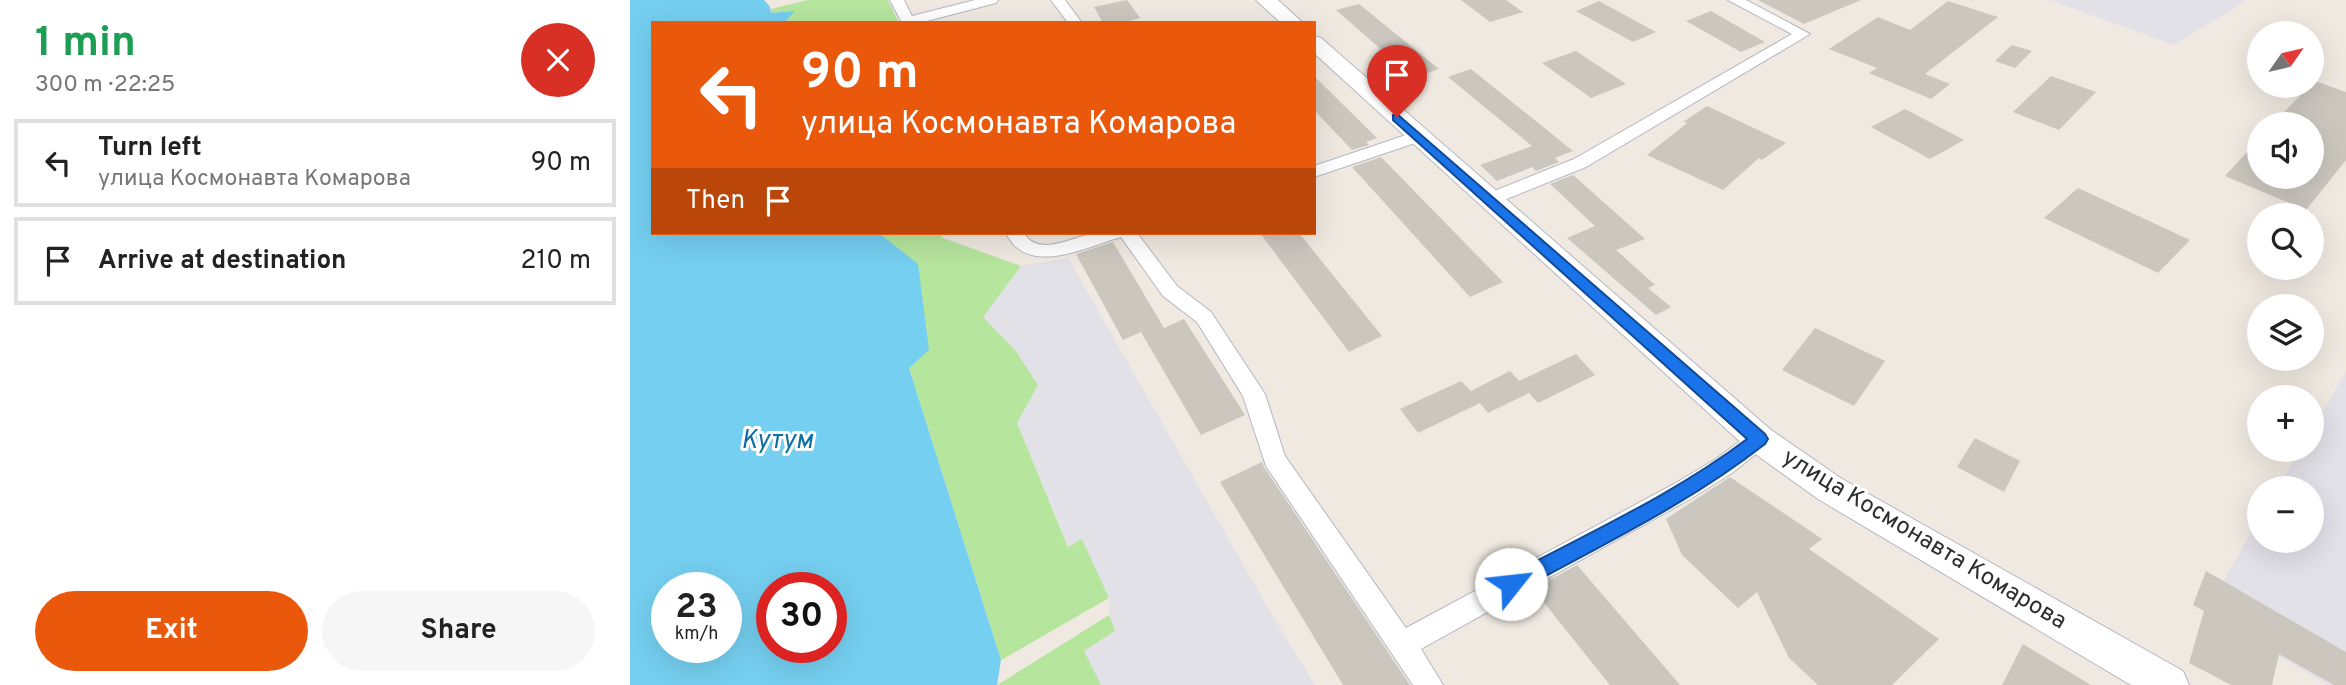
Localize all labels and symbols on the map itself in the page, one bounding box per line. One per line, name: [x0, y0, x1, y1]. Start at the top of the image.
north arrow: [2247, 21, 2324, 98]
pin: [1367, 45, 1427, 117]
water label: Кутум: [741, 425, 814, 458]
street label: улица Космонавта Комарова: [1776, 443, 2072, 637]
position arrow: [1474, 547, 1548, 621]
speed limit sign: 30: [756, 572, 847, 663]

